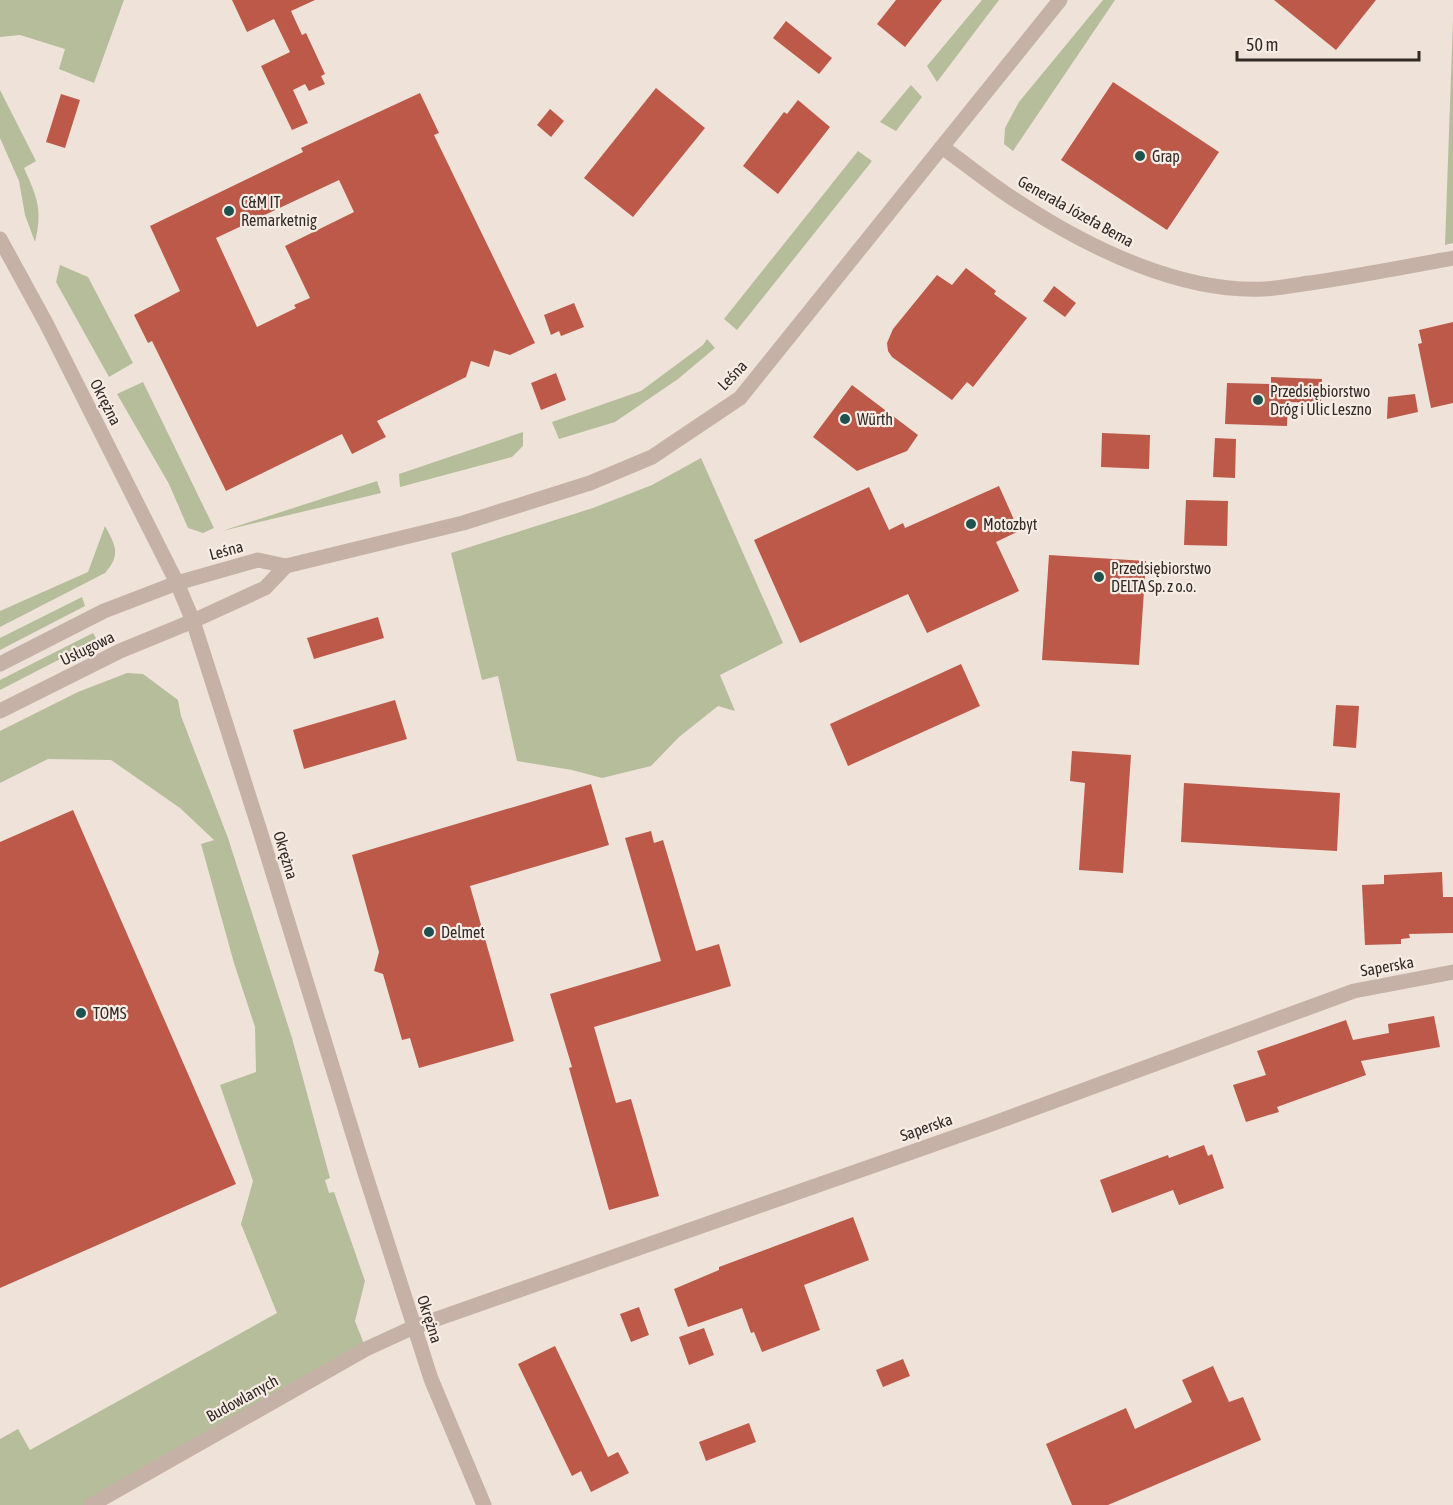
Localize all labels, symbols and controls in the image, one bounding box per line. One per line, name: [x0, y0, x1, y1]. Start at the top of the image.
scale bar: [1237, 24, 1418, 62]
text: 50 m: [1246, 34, 1278, 55]
place label: Grap: [1152, 147, 1180, 166]
marker: Grap: [1133, 149, 1147, 163]
street label: Generała Józefa Bema: [1015, 172, 1137, 250]
place label: C&M IT Remarketnig: [241, 193, 317, 230]
marker: C&M IT Remarketnig: [222, 204, 236, 218]
street label: Leśna: [714, 356, 750, 394]
street label: Okrężna: [86, 376, 125, 429]
place label: Przedsiębiorstwo Dróg i Ulic Leszno: [1270, 382, 1372, 419]
marker: Przedsiębiorstwo Dróg i Ulic Leszno: [1251, 393, 1265, 407]
place label: Würth: [857, 410, 893, 428]
marker: Würth: [838, 412, 852, 426]
place label: Motozbyt: [983, 515, 1038, 534]
marker: Motozbyt: [964, 517, 978, 531]
street label: Leśna: [207, 537, 245, 563]
place label: Przedsiębiorstwo DELTA Sp. z o.o.: [1111, 559, 1211, 596]
marker: Przedsiębiorstwo DELTA Sp. z o.o.: [1092, 570, 1106, 584]
street label: Usługowa: [57, 627, 117, 670]
street label: Okrężna: [269, 829, 302, 882]
place label: Delmet: [441, 923, 485, 941]
marker: Delmet: [422, 925, 436, 939]
street label: Saperska: [1359, 952, 1415, 981]
place label: TOMS: [93, 1004, 127, 1022]
marker: TOMS: [74, 1006, 88, 1020]
street label: Saperska: [898, 1110, 955, 1145]
street label: Okrężna: [413, 1293, 446, 1346]
street label: Budowlanych: [203, 1371, 282, 1426]

